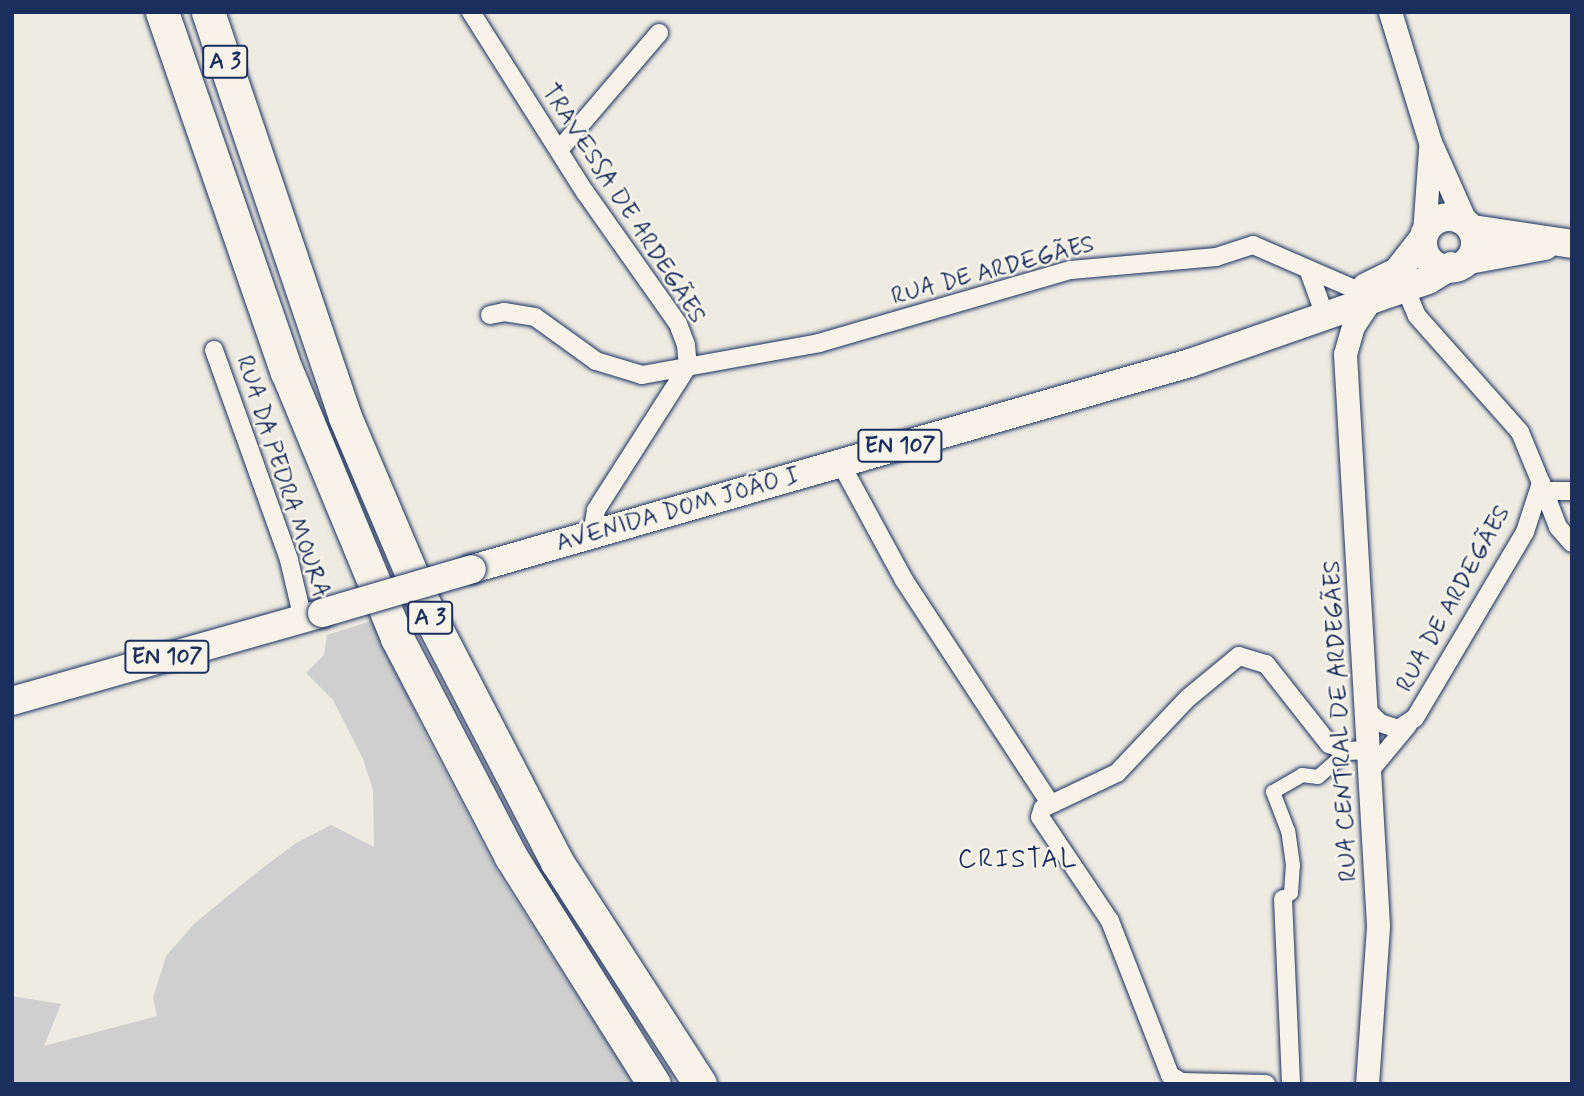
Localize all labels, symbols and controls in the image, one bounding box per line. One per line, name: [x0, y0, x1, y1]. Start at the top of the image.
road number: A 3: [201, 43, 250, 82]
street label: TRAVESSA DE ARDEGÃES: [534, 78, 712, 330]
street label: RUA DE ARDEGÃES: [888, 230, 1098, 312]
street label: RUA DA PEDRA MOURA: [229, 353, 335, 601]
road number: EN 107: [856, 426, 944, 466]
street label: AVENIDA DOM JOÃO I: [552, 461, 804, 559]
street label: RUA DE ARDEGÃES: [1391, 501, 1517, 697]
street label: RUA CENTRAL DE ARDEGÃES: [1318, 560, 1364, 882]
road number: A 3: [406, 598, 454, 638]
road number: EN 107: [123, 638, 211, 677]
district label: CRISTAL: [960, 845, 1076, 877]

